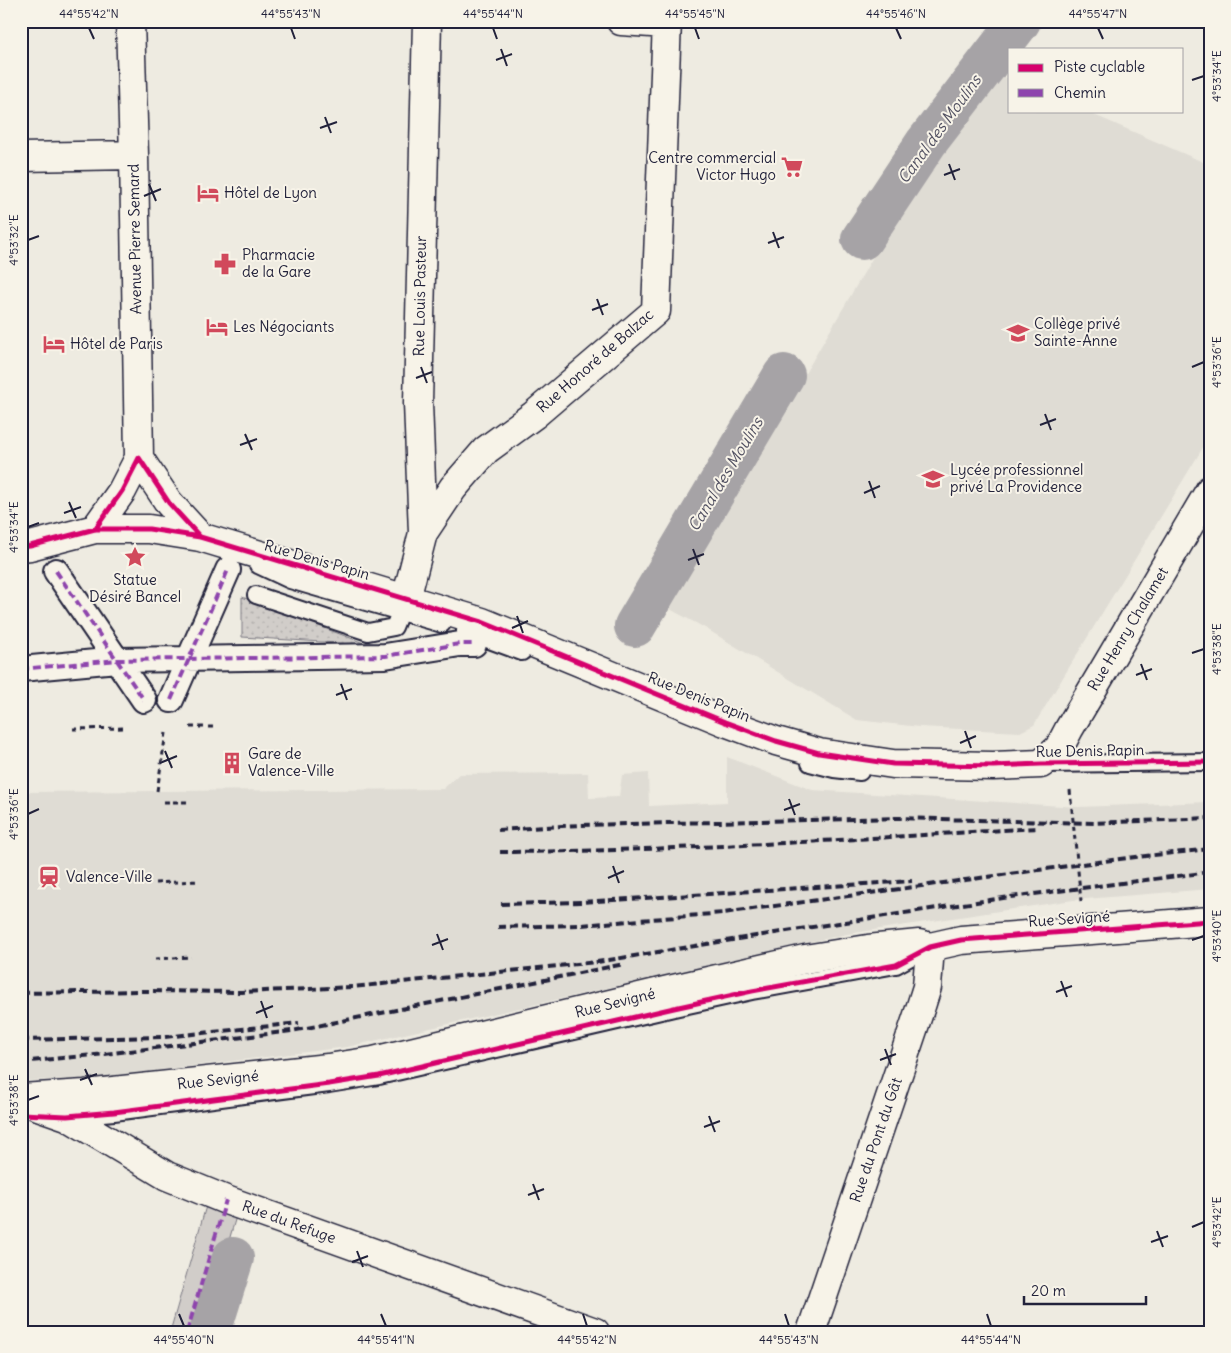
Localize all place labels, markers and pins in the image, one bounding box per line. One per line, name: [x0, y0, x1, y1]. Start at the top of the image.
place label: Centre commercial Victor Hugo: [648, 148, 776, 184]
supermarket icon: Centre commercial Victor Hugo: [779, 154, 805, 180]
hotel icon: Hôtel de Lyon: [195, 180, 221, 206]
place label: Hôtel de Lyon: [224, 183, 317, 202]
place label: Pharmacie de la Gare: [242, 245, 315, 281]
pharmacy icon: Pharmacie de la Gare: [212, 251, 238, 277]
hotel icon: Les Négociants: [204, 314, 230, 340]
place label: Collège privé Sainte-Anne: [1034, 314, 1120, 350]
place label: Les Négociants: [233, 317, 334, 336]
school or university icon: Collège privé Sainte-Anne: [1005, 320, 1031, 346]
hotel icon: Hôtel de Paris: [41, 331, 67, 357]
place label: Hôtel de Paris: [70, 334, 163, 353]
place label: Lycée professionnel privé La Providence: [950, 460, 1083, 496]
school or university icon: Lycée professionnel privé La Providence: [920, 466, 946, 492]
place icon: Statue Désiré Bancel: [122, 544, 148, 570]
place label: Statue Désiré Bancel: [89, 570, 181, 606]
place label: Gare de Valence-Ville: [248, 744, 334, 780]
building icon: Gare de Valence-Ville: [219, 750, 245, 776]
station icon: Valence-Ville: [36, 864, 62, 890]
place label: Valence-Ville: [66, 867, 152, 886]

